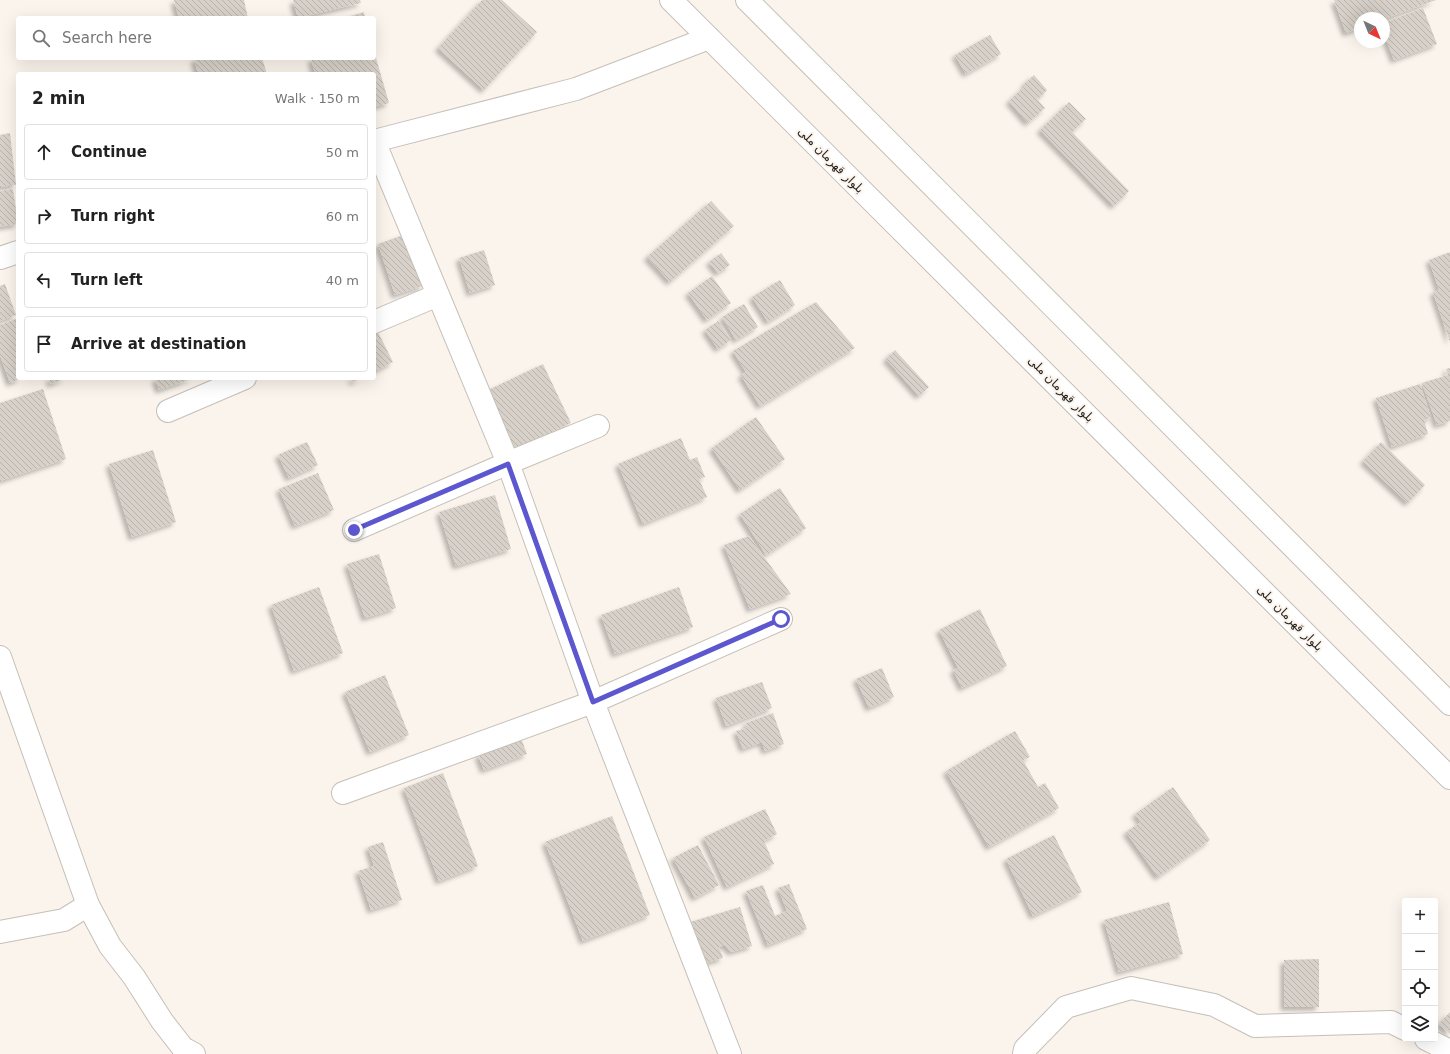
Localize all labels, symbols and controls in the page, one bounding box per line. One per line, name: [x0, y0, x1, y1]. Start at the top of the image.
north arrow: [1354, 12, 1390, 48]
search box: [16, 16, 376, 60]
icon: search: [30, 27, 52, 49]
text: Search here: [62, 29, 152, 47]
text: 2 min: [32, 88, 85, 108]
text: Walk · 150 m: [275, 91, 360, 106]
street label: بلوار قهرمان ملی: [794, 124, 867, 197]
icon: ahead: [33, 141, 55, 163]
text: Continue: [71, 143, 147, 161]
text: 50 m: [326, 145, 359, 160]
icon: right: [33, 205, 55, 227]
text: Turn right: [71, 207, 155, 225]
text: 60 m: [326, 209, 359, 224]
icon: left: [33, 269, 55, 291]
text: Turn left: [71, 271, 143, 289]
text: 40 m: [326, 273, 359, 288]
icon: arrive: [33, 333, 55, 355]
text: Arrive at destination: [71, 335, 246, 353]
street label: بلوار قهرمان ملی: [1024, 353, 1097, 426]
route end: [345, 521, 363, 539]
street label: بلوار قهرمان ملی: [1253, 582, 1326, 655]
route start: [772, 610, 790, 628]
map controls: [1402, 898, 1438, 1042]
button: +: [1402, 898, 1438, 934]
button: −: [1402, 934, 1438, 970]
button: locate: [1402, 970, 1438, 1006]
button: layers: [1402, 1006, 1438, 1042]

